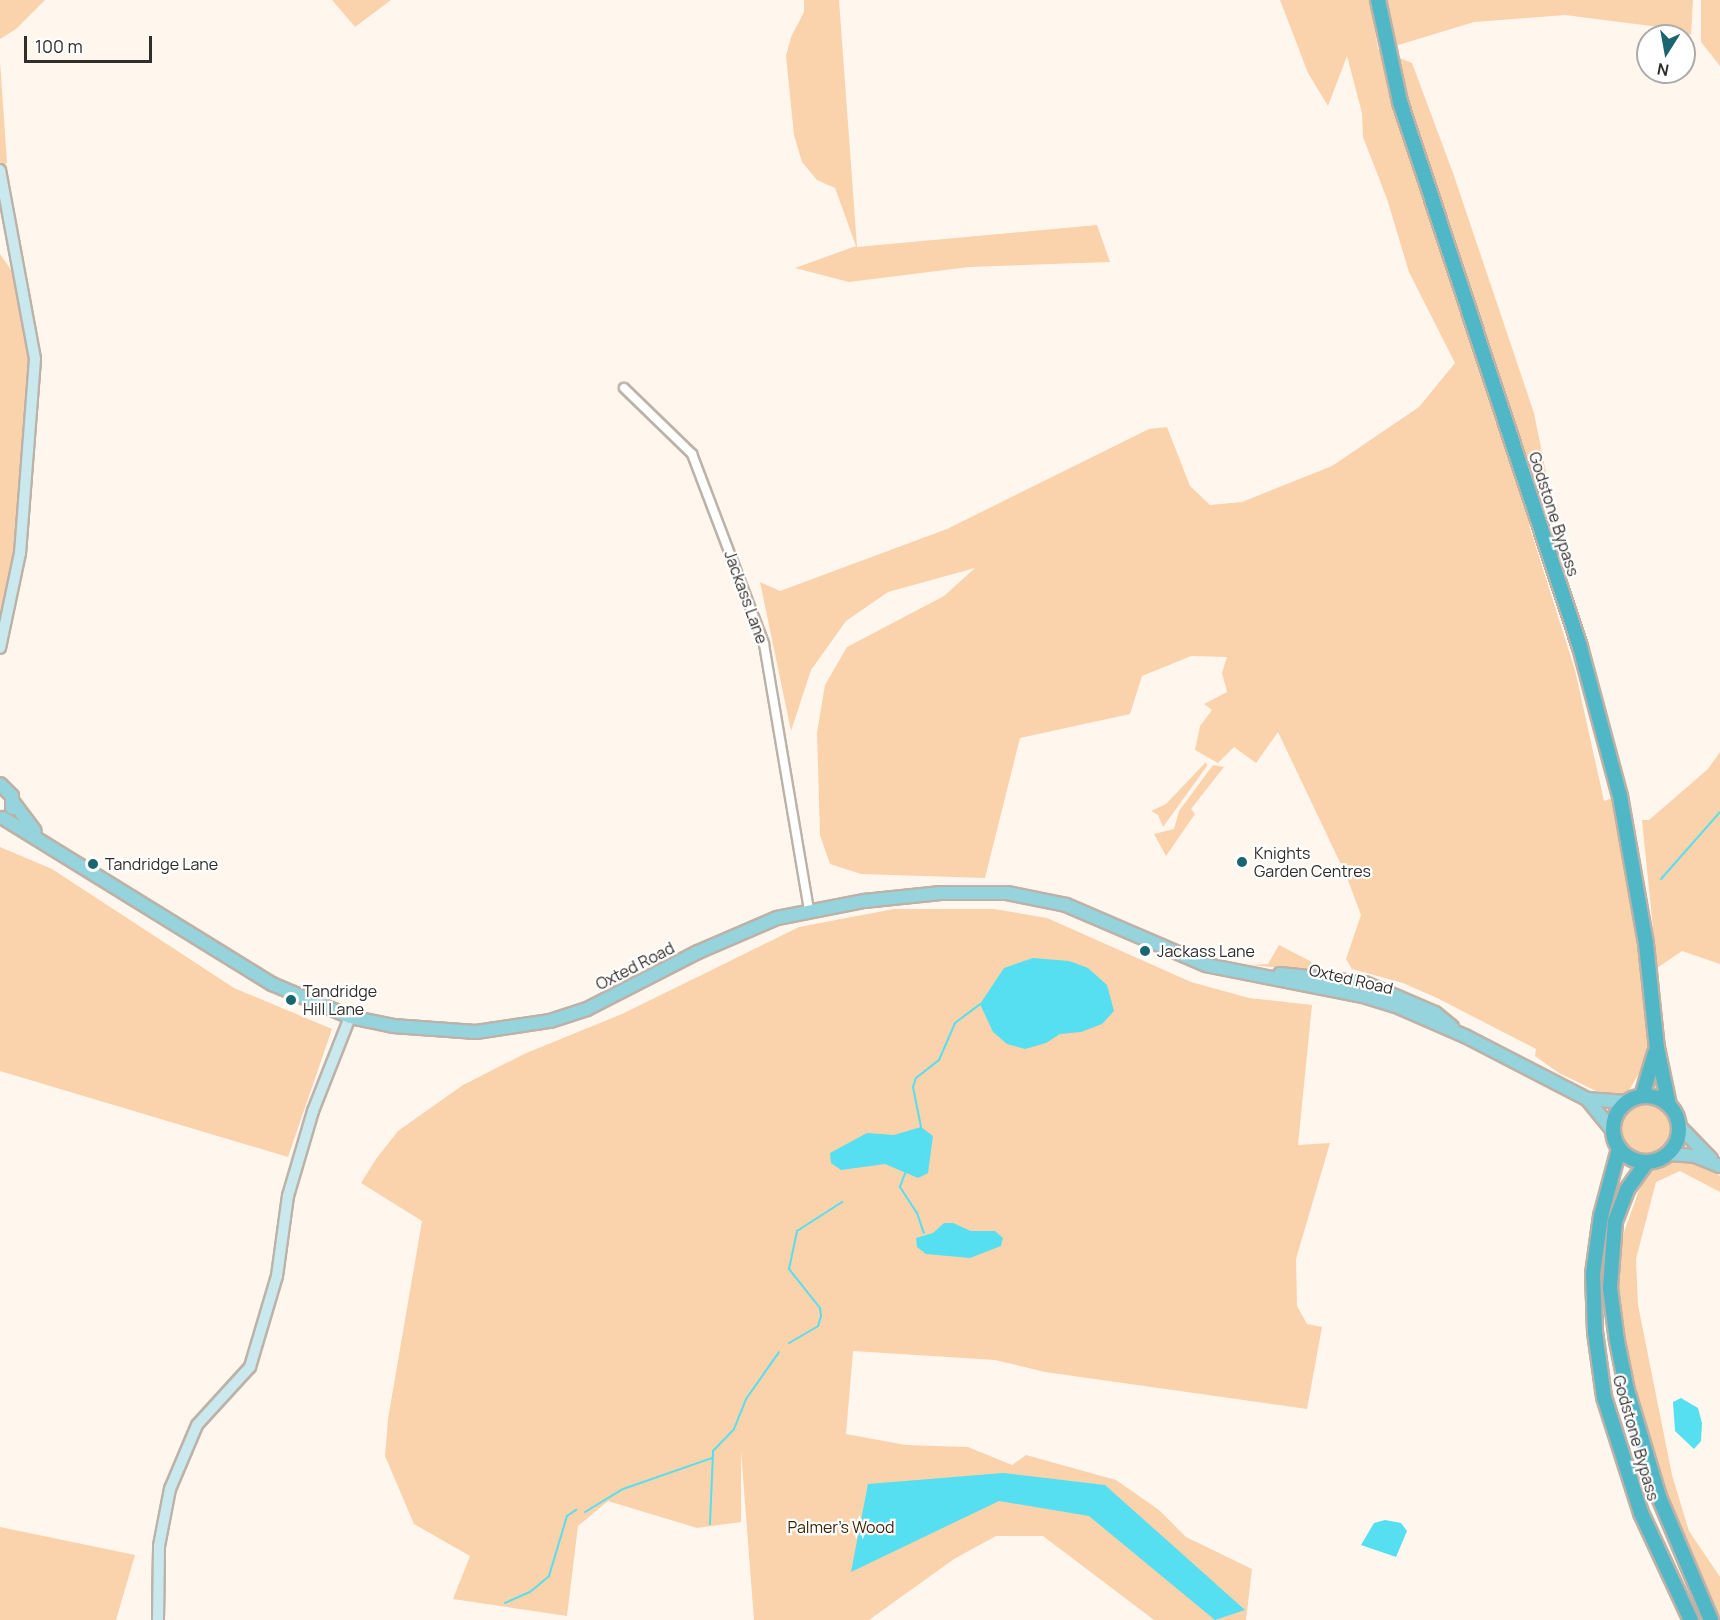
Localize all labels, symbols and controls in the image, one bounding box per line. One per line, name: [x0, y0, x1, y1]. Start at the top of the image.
scale bar: [27, 24, 154, 62]
north arrow: [1636, 24, 1696, 84]
text: 100 m: [35, 34, 83, 58]
text: N: [1655, 58, 1671, 82]
street label: Godstone Bypass: [1525, 449, 1583, 579]
street label: Jackass Lane: [720, 548, 772, 646]
place label: Knights Garden Centres: [1254, 843, 1371, 881]
place label: Tandridge Lane: [105, 854, 218, 874]
marker: Knights Garden Centres: [1235, 855, 1249, 869]
marker: Tandridge Lane: [86, 857, 100, 871]
street label: Oxted Road: [592, 938, 678, 994]
place label: Jackass Lane: [1157, 941, 1255, 961]
marker: Jackass Lane: [1138, 944, 1152, 958]
street label: Oxted Road: [1307, 960, 1395, 998]
place label: Tandridge Hill Lane: [303, 981, 377, 1019]
marker: Tandridge Hill Lane: [284, 993, 298, 1007]
street label: Godstone Bypass: [1609, 1373, 1663, 1503]
park label: Palmer's Wood: [788, 1517, 894, 1537]

